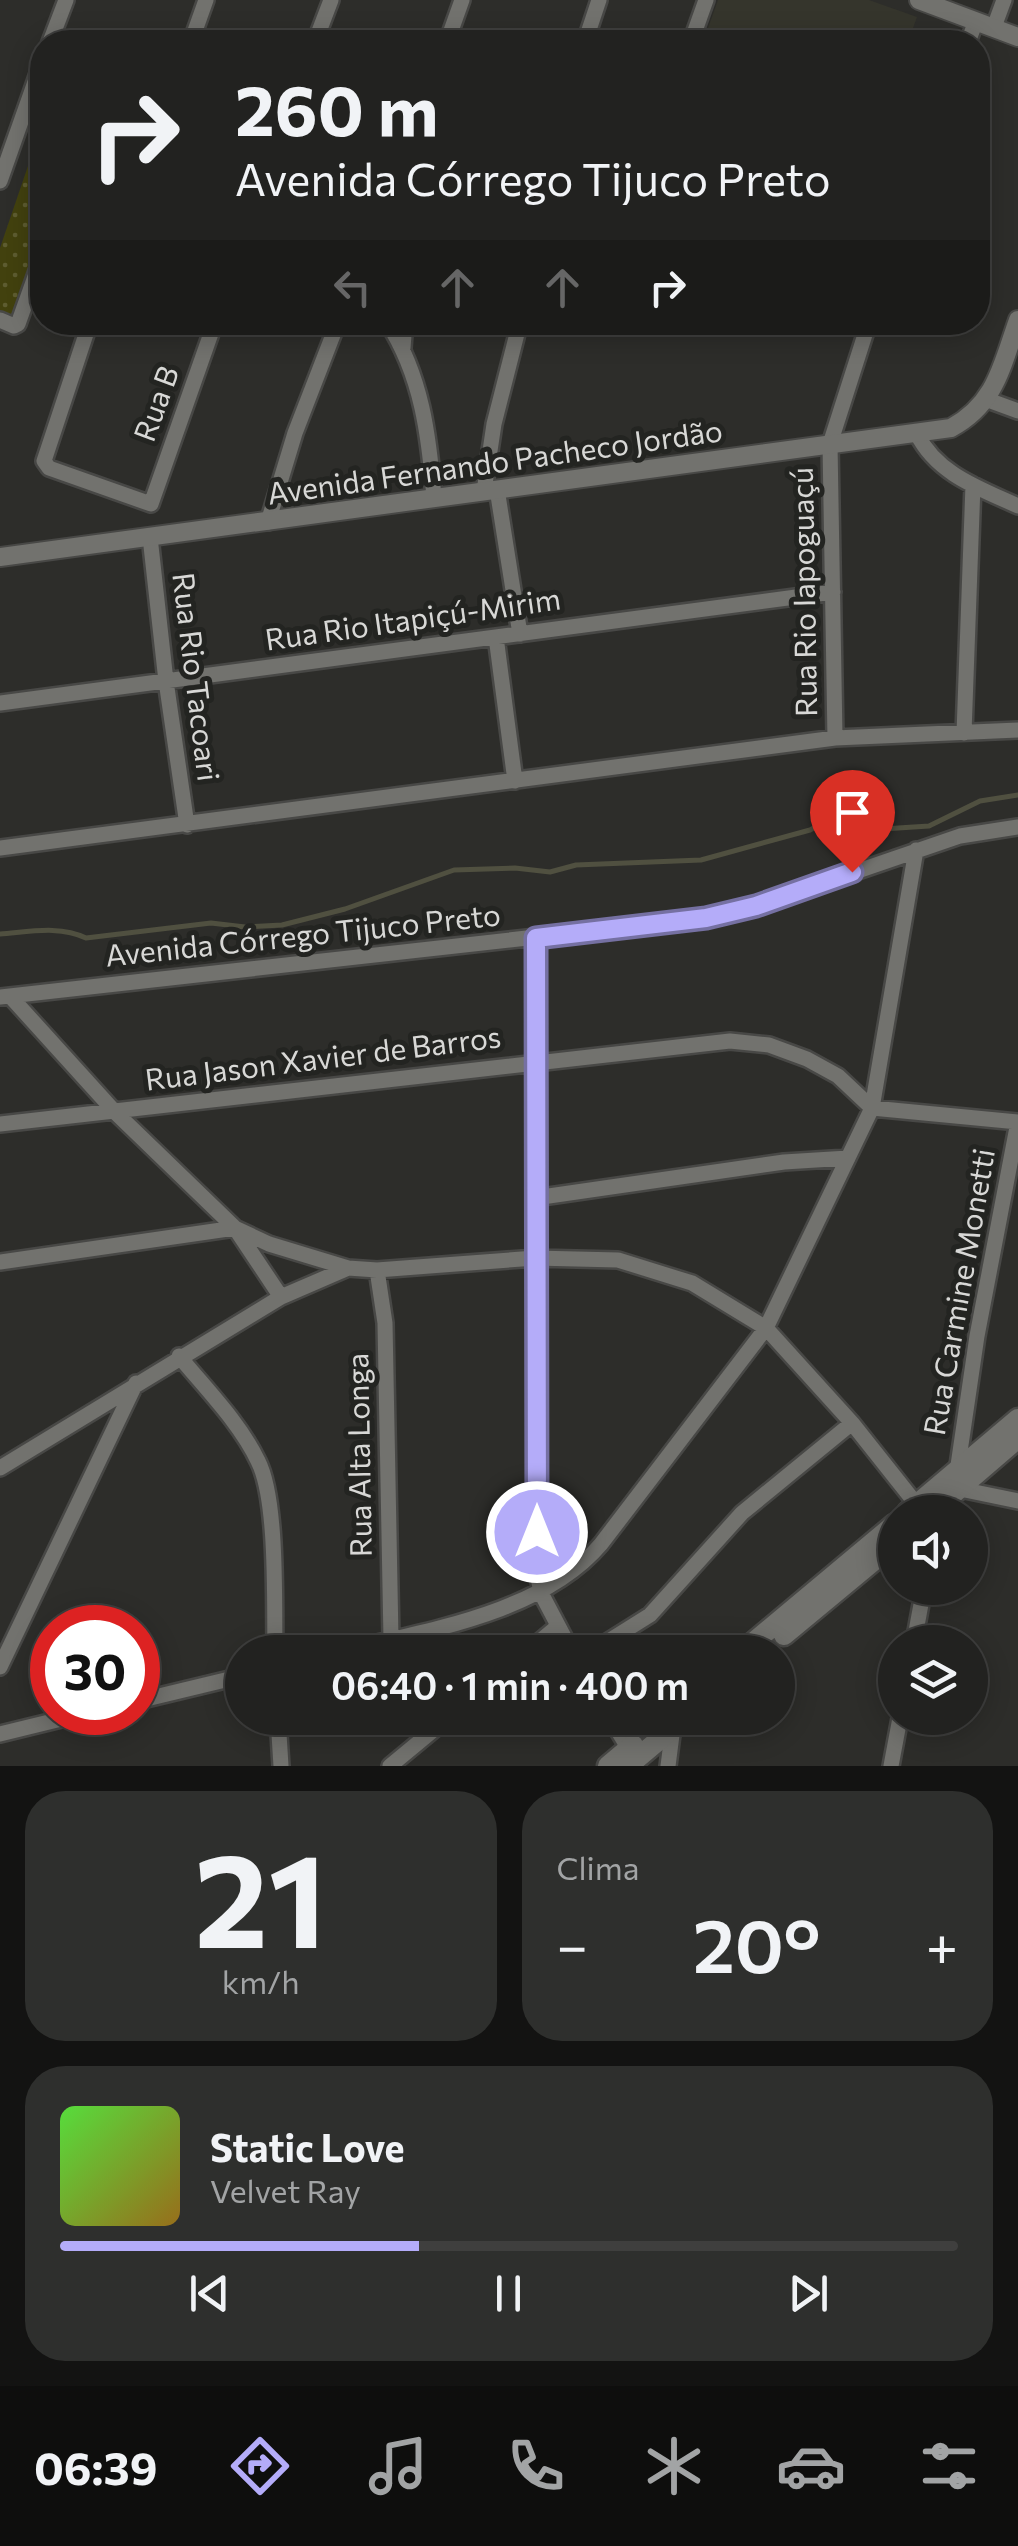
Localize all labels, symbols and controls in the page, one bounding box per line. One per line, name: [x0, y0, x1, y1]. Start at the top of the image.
text: 260 m: [235, 65, 439, 150]
icon: right: [70, 70, 200, 200]
text: Avenida Córrego Tijuco Preto: [235, 150, 831, 205]
icon: left: [325, 260, 380, 315]
icon: ahead: [430, 260, 485, 315]
icon: ahead: [535, 260, 590, 315]
icon: right: [640, 260, 695, 315]
street label: Rua B: [124, 360, 185, 446]
street label: Avenida Fernando Pacheco Jordão: [265, 410, 725, 511]
street label: Rua Rio Iapoguaçú: [782, 467, 823, 717]
street label: Rua Rio Tacoari: [166, 570, 229, 783]
street label: Rua Rio Itapiçú-Mirim: [263, 578, 563, 657]
pin: [810, 770, 895, 873]
icon: arrive: [825, 785, 880, 840]
street label: Avenida Córrego Tijuco Preto: [103, 894, 502, 973]
street label: Rua Jason Xavier de Barros: [143, 1016, 503, 1097]
street label: Rua Carmine Monetti: [914, 1145, 1001, 1438]
street label: Rua Alta Longa: [337, 1353, 378, 1557]
position arrow: [485, 1480, 589, 1584]
map controls: [878, 1495, 988, 1735]
button: sound: [878, 1495, 988, 1605]
speed limit sign: 30: [30, 1605, 160, 1735]
button: layers: [878, 1625, 988, 1735]
text: 06:40 · 1 min · 400 m: [331, 1661, 689, 1708]
text: 21: [194, 1816, 327, 1975]
text: Clima: [557, 1847, 639, 1887]
text: 20°: [693, 1897, 821, 1988]
text: −: [557, 1910, 588, 1977]
text: +: [926, 1910, 958, 1977]
text: km/h: [222, 1961, 300, 2001]
text: Static Love: [210, 2123, 405, 2170]
text: Velvet Ray: [210, 2170, 361, 2210]
icon: previous: [182, 2266, 237, 2321]
icon: pause: [481, 2266, 536, 2321]
icon: next: [781, 2266, 836, 2321]
icon: directions: [225, 2431, 295, 2501]
icon: music: [363, 2431, 433, 2501]
icon: phone: [501, 2431, 571, 2501]
icon: climate: [639, 2431, 709, 2501]
icon: car: [776, 2431, 846, 2501]
icon: filters: [914, 2431, 984, 2501]
text: 06:39: [34, 2439, 157, 2494]

